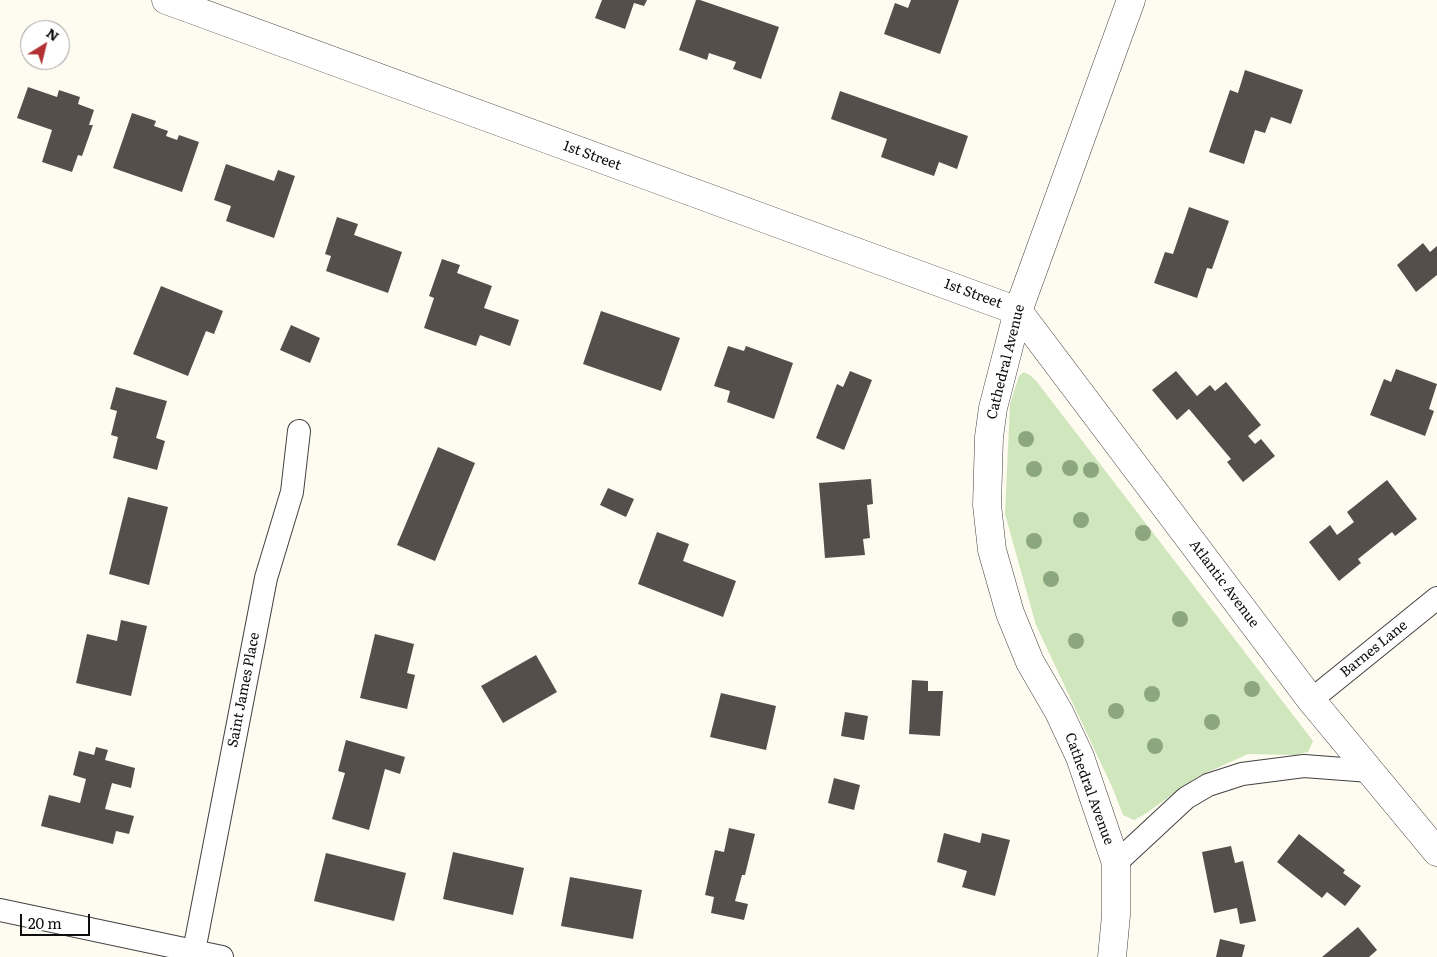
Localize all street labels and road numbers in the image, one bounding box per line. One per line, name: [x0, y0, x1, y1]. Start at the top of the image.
street label: 1st Street: [561, 138, 623, 174]
street label: 1st Street: [942, 276, 1004, 312]
street label: Cathedral Avenue: [984, 303, 1028, 421]
street label: Atlantic Avenue: [1186, 537, 1262, 631]
street label: Barnes Lane: [1337, 617, 1411, 681]
street label: Saint James Place: [225, 631, 263, 749]
street label: Cathedral Avenue: [1061, 731, 1117, 847]

